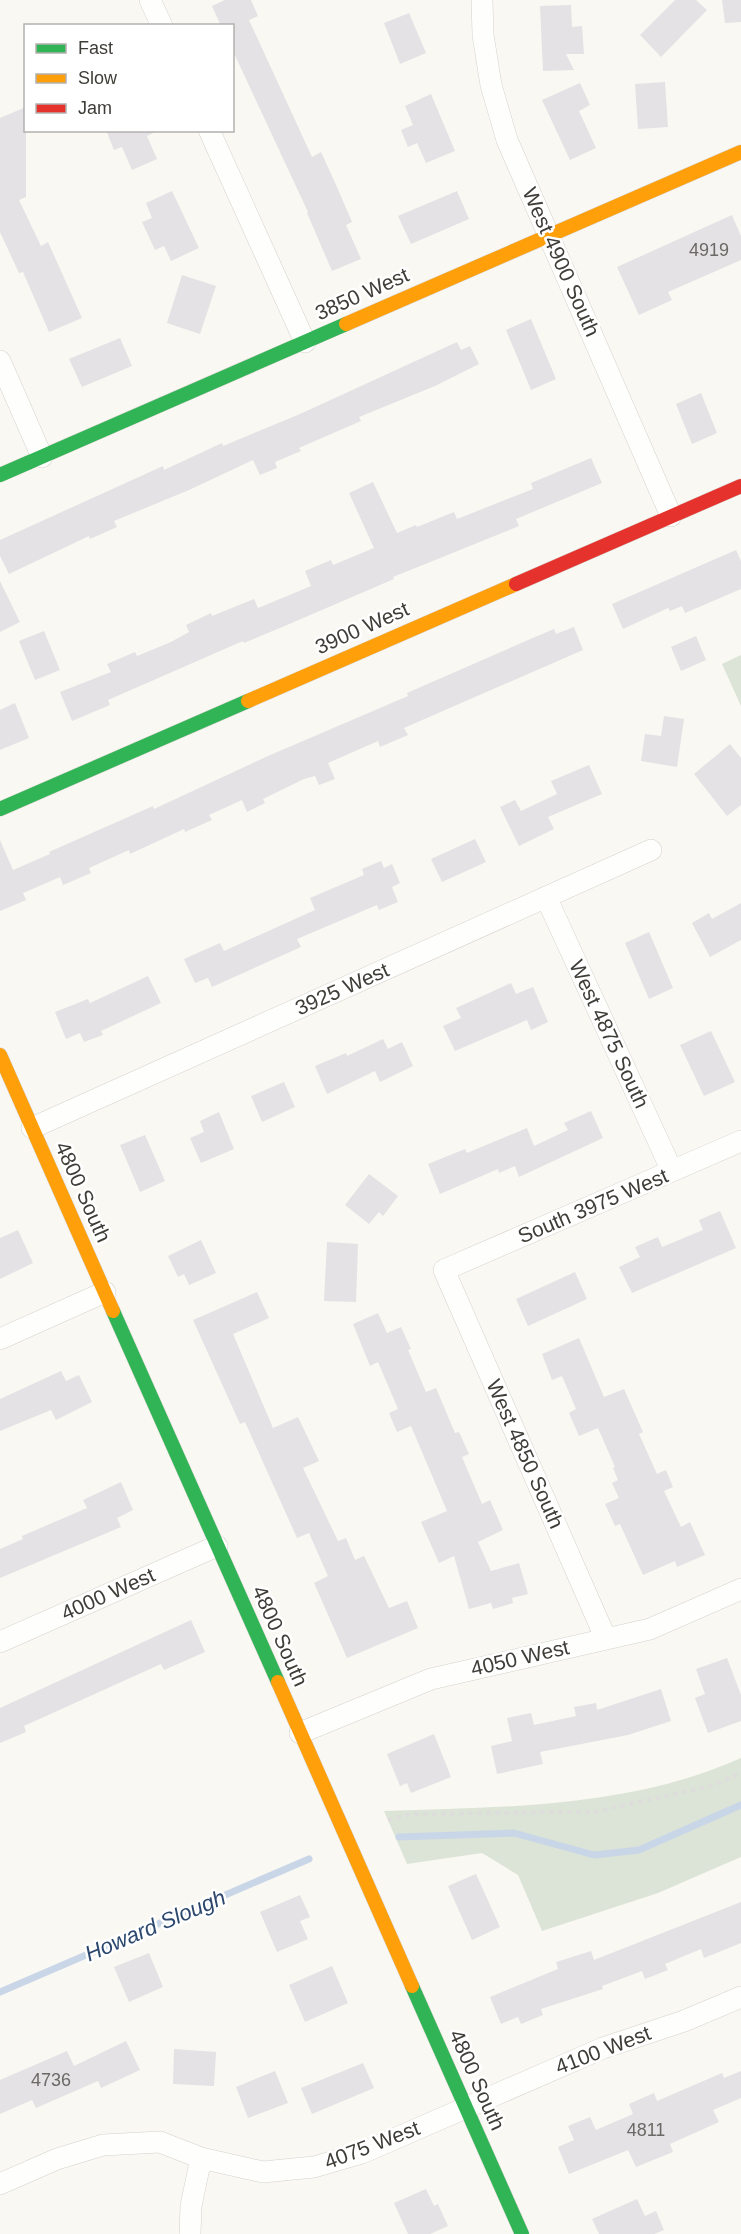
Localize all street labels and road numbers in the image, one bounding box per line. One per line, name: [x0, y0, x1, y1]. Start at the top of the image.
street label: West 4900 South: [518, 184, 605, 340]
street label: 3850 West: [311, 263, 412, 324]
street label: 3900 West: [311, 597, 412, 658]
street label: West 4875 South: [565, 956, 654, 1111]
street label: 3925 West: [291, 958, 392, 1019]
street label: 4800 South: [51, 1138, 116, 1246]
street label: South 3975 West: [514, 1163, 671, 1248]
street label: West 4850 South: [482, 1376, 569, 1532]
street label: 4000 West: [57, 1563, 158, 1624]
street label: 4800 South: [248, 1582, 313, 1690]
street label: 4050 West: [469, 1635, 571, 1680]
street label: 4100 West: [552, 2021, 654, 2078]
street label: 4800 South: [445, 2026, 510, 2134]
street label: 4075 West: [321, 2116, 423, 2173]

